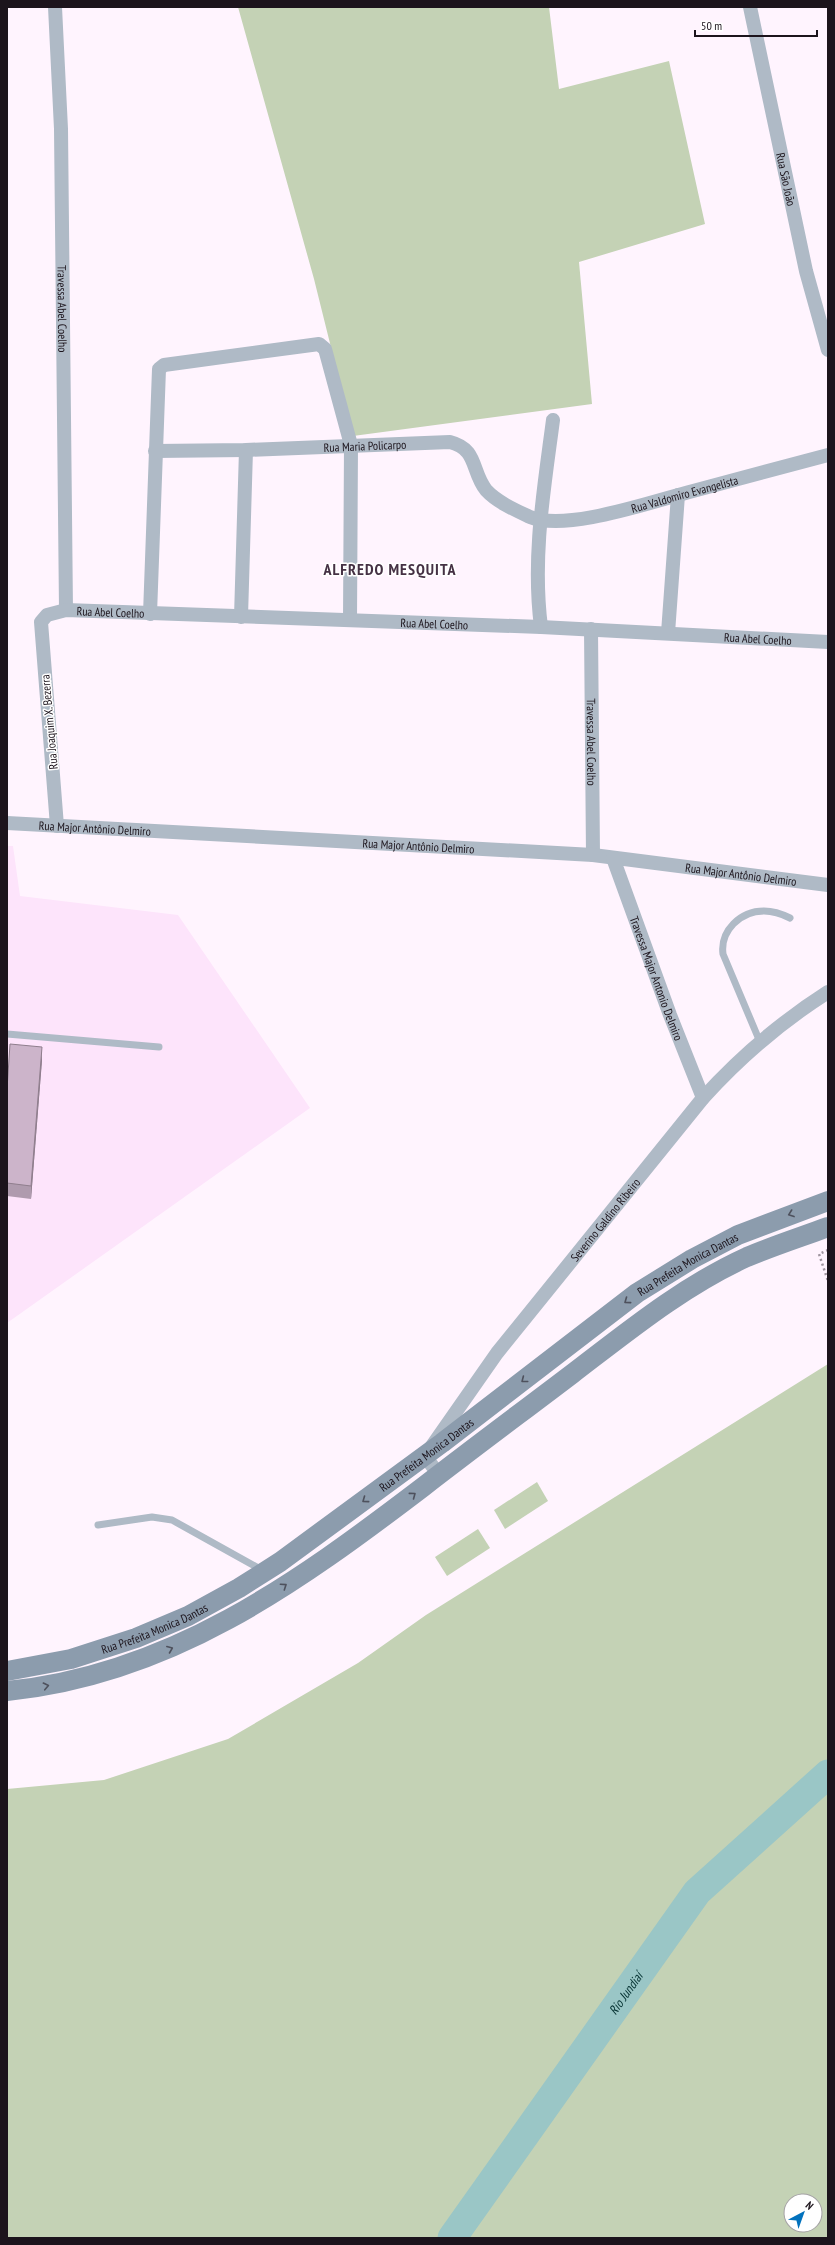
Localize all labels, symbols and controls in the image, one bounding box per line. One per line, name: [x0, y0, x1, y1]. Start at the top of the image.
scale bar: [695, 12, 817, 38]
text: 50 m: [701, 18, 722, 33]
street label: Rua São João: [774, 151, 799, 207]
street label: Travessa Abel Coelho: [55, 265, 71, 352]
street label: Rua Maria Policarpo: [323, 436, 406, 454]
street label: Rua Valdomiro Evangelista: [629, 472, 740, 515]
district label: ALFREDO MESQUITA: [323, 559, 456, 579]
street label: Rua Abel Coelho: [76, 603, 145, 620]
street label: Rua Abel Coelho: [400, 614, 468, 632]
street label: Rua Abel Coelho: [724, 629, 792, 648]
street label: Rua Joaquim X. Bezerra: [37, 674, 61, 770]
street label: Travessa Abel Coelho: [584, 698, 600, 786]
street label: Rua Major Antônio Delmiro: [38, 817, 151, 838]
street label: Rua Major Antônio Delmiro: [362, 835, 475, 856]
street label: Rua Major Antônio Delmiro: [684, 859, 797, 888]
street label: Travessa Major Antonio Delmiro: [627, 914, 687, 1043]
street label: Severino Galdino Ribeiro: [567, 1175, 643, 1264]
one-way arrow: [788, 1210, 795, 1218]
street label: Rua Prefeita Monica Dantas: [634, 1229, 740, 1299]
one-way arrow: [625, 1296, 632, 1303]
one-way arrow: [522, 1375, 529, 1382]
street label: Rua Prefeita Monica Dantas: [376, 1414, 476, 1494]
one-way arrow: [408, 1493, 415, 1500]
one-way arrow: [362, 1496, 369, 1503]
one-way arrow: [280, 1584, 287, 1591]
street label: Rua Prefeita Monica Dantas: [99, 1599, 210, 1656]
one-way arrow: [167, 1645, 174, 1653]
one-way arrow: [42, 1682, 49, 1690]
water label: Rio Jundiaí: [604, 1967, 648, 2018]
north arrow: [783, 2193, 823, 2233]
text: N: [803, 2198, 816, 2213]

